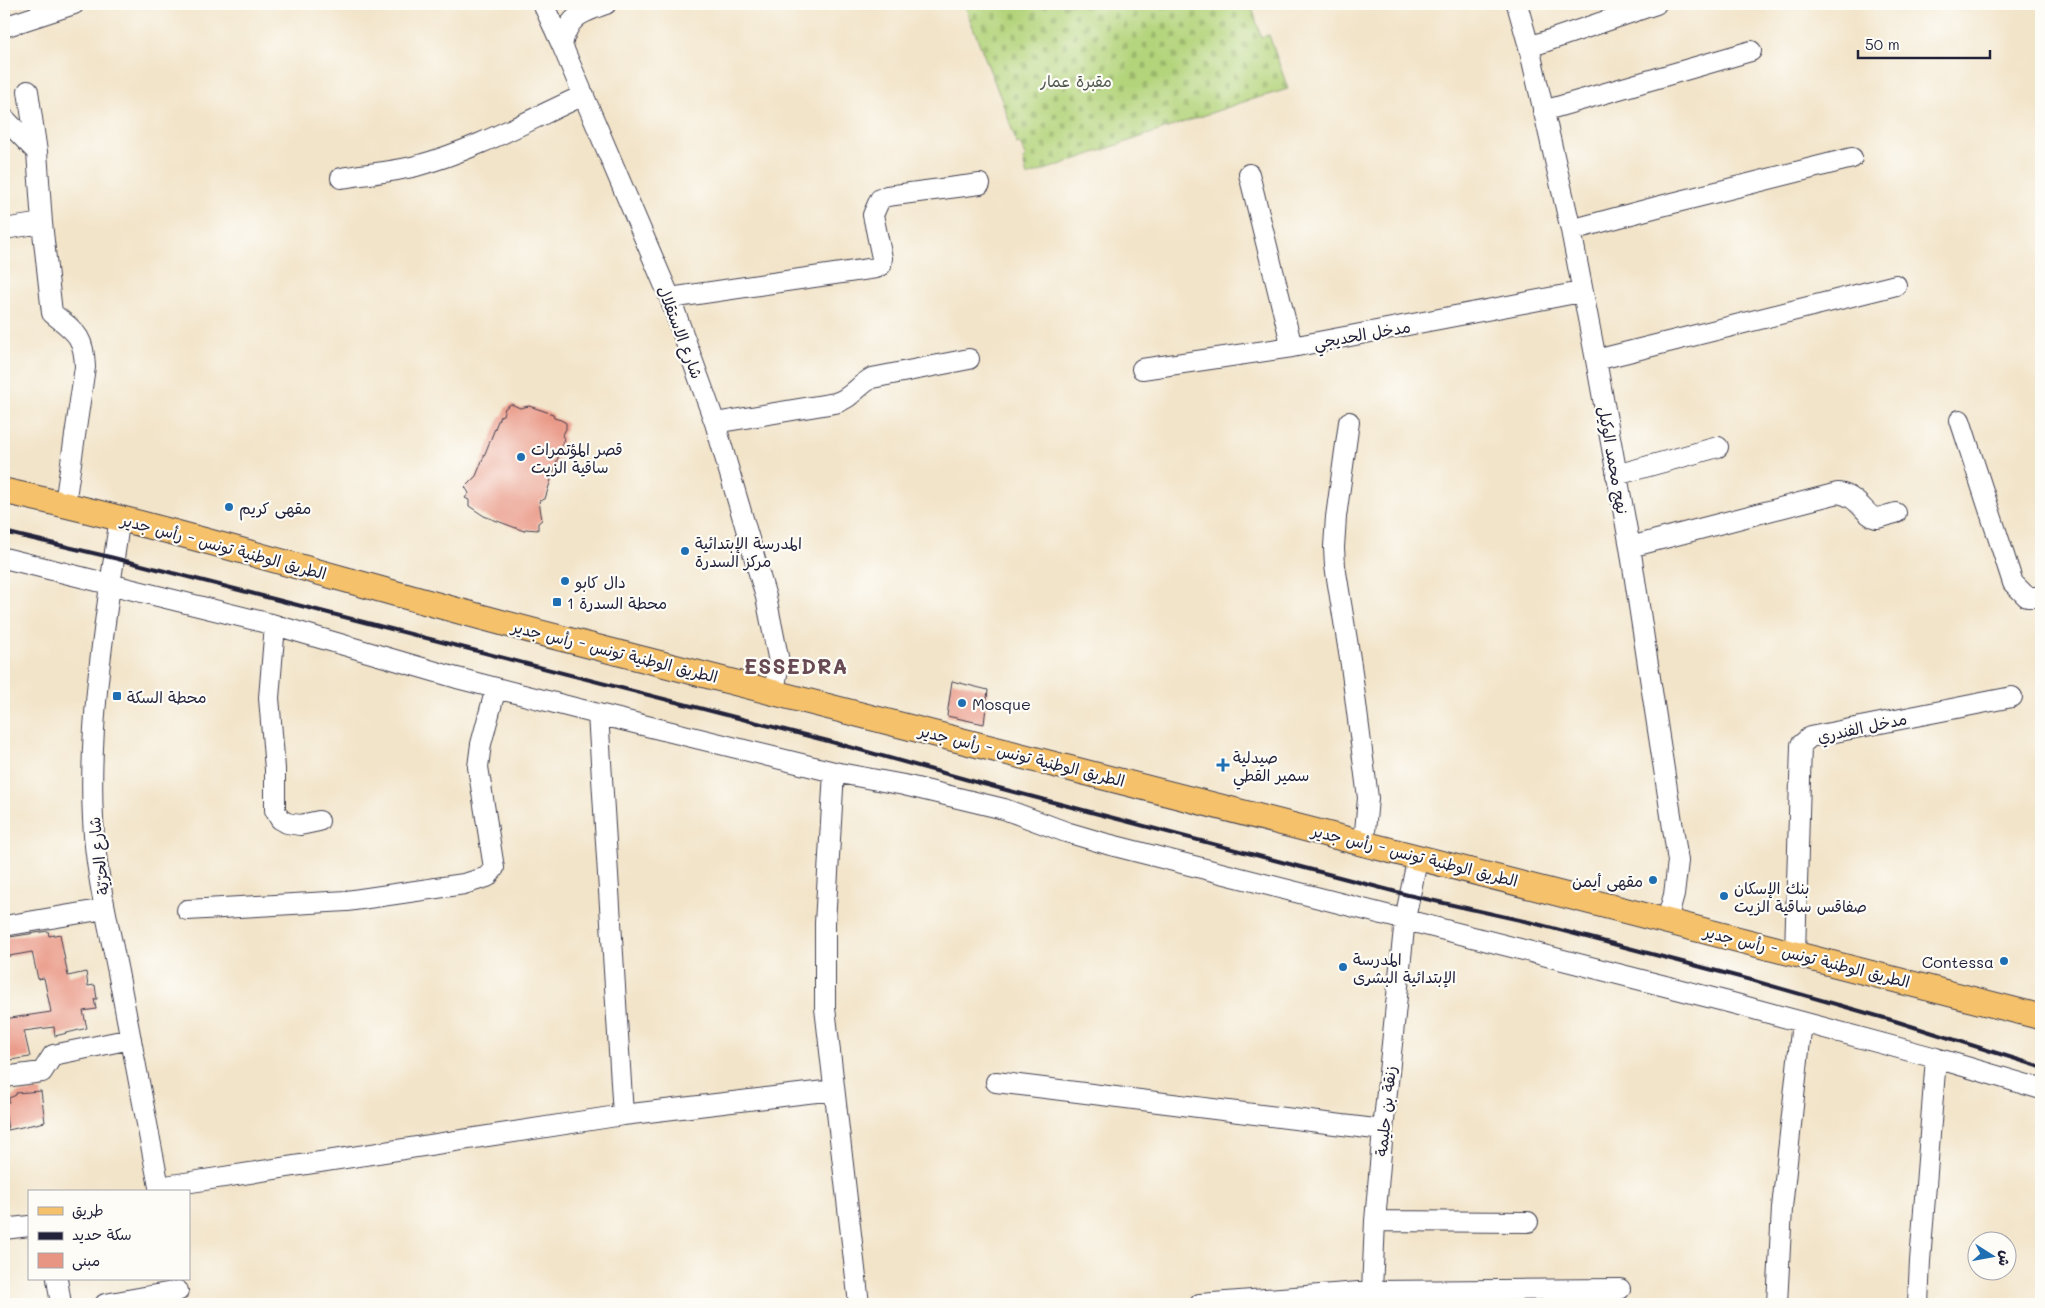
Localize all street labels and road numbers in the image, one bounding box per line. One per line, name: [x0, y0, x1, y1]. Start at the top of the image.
street label: شارع الاستقلال: [652, 282, 708, 382]
street label: مدخل الحديجي: [1312, 315, 1413, 358]
street label: نهج محمد الوكيل: [1593, 404, 1634, 516]
street label: الطريق الوطنية تونس - رأس جدير: [117, 508, 329, 585]
street label: الطريق الوطنية تونس - رأس جدير: [508, 615, 720, 688]
street label: مدخل الفندري: [1815, 707, 1909, 749]
street label: الطريق الوطنية تونس - رأس جدير: [915, 719, 1127, 792]
street label: شارع الحرّيّة: [83, 815, 115, 896]
street label: الطريق الوطنية تونس - رأس جدير: [1308, 819, 1520, 892]
street label: الطريق الوطنية تونس - رأس جدير: [1700, 920, 1912, 993]
street label: زنقة بن حليمة: [1370, 1065, 1400, 1157]

